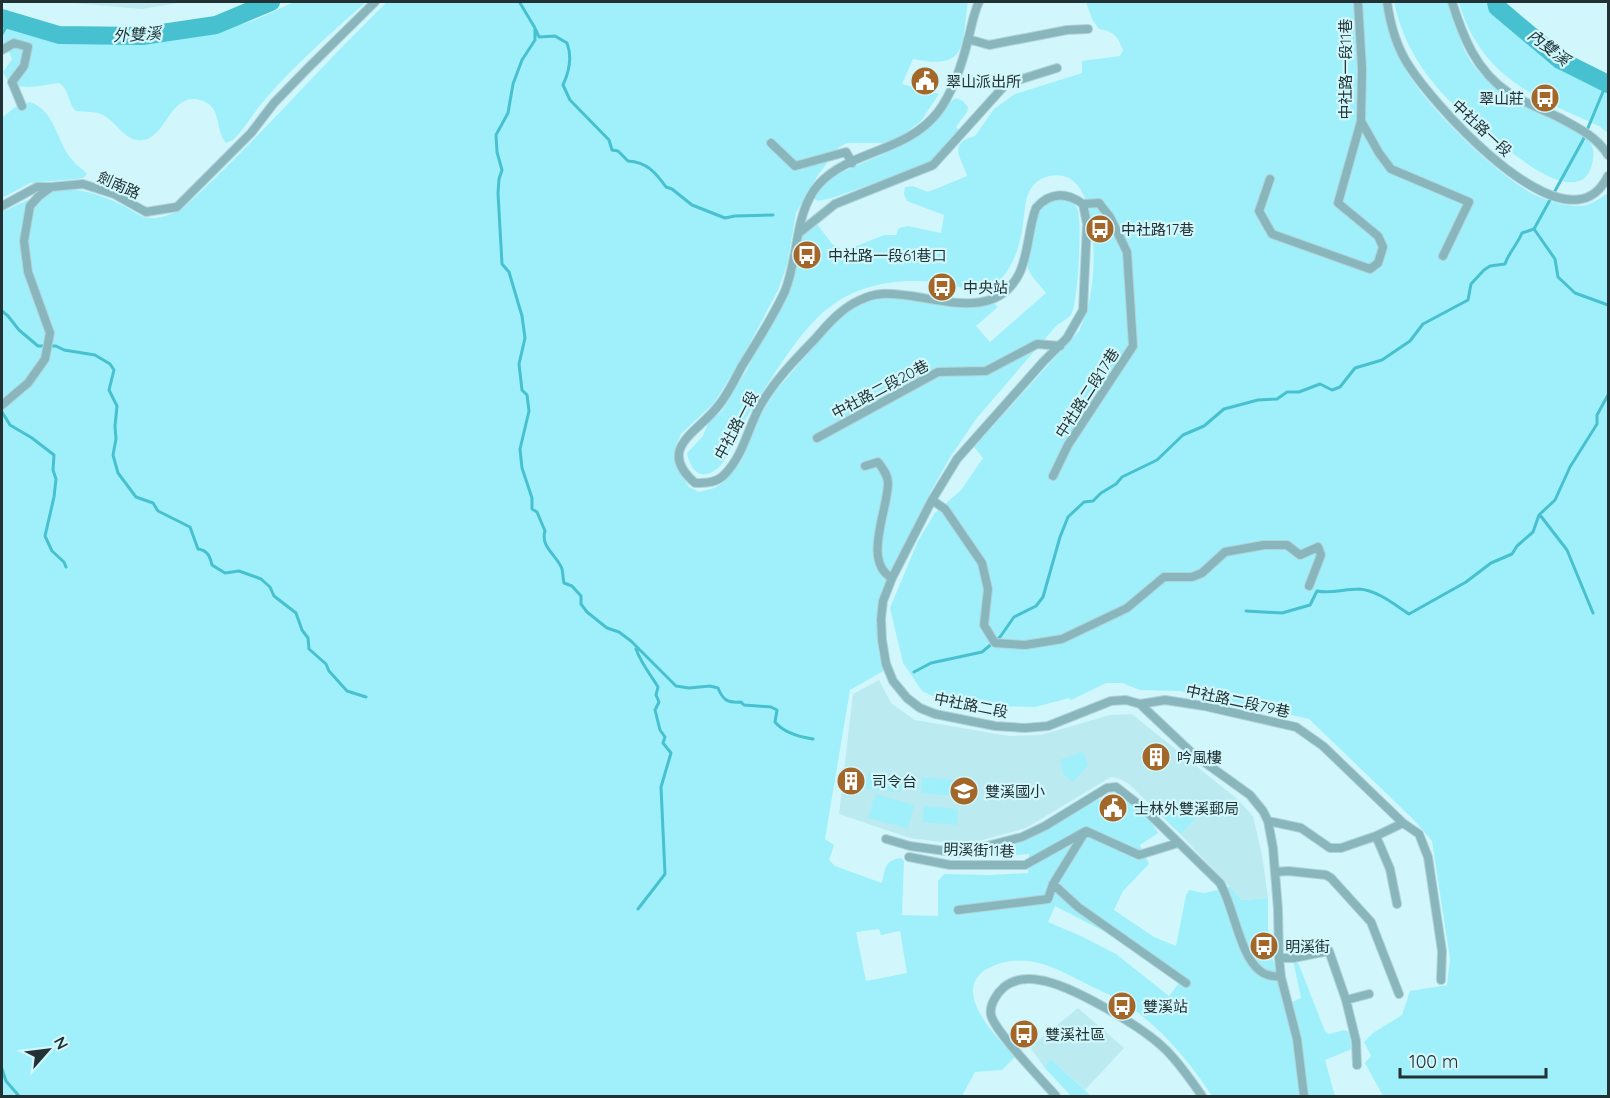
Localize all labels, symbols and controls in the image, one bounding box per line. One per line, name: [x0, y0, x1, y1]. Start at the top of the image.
street label: 中社路一段11巷: [1336, 18, 1355, 120]
water label: 外雙溪: [113, 23, 163, 45]
water label: 內雙溪: [1524, 24, 1576, 71]
public building icon: 翠山派出所: [909, 65, 941, 97]
place label: 翠山派出所: [946, 72, 1021, 91]
bus stop icon: 翠山莊: [1529, 82, 1561, 114]
place label: 翠山莊: [1479, 89, 1524, 108]
street label: 中社路一段: [1448, 95, 1516, 161]
street label: 劍南路: [95, 167, 143, 203]
bus stop icon: 中社路17巷: [1084, 213, 1116, 245]
place label: 中社路17巷: [1121, 220, 1194, 239]
bus stop icon: 中社路一段61巷口: [791, 239, 823, 271]
place label: 中社路一段61巷口: [828, 246, 947, 265]
bus stop icon: 中央站: [926, 271, 958, 303]
place label: 中央站: [963, 278, 1008, 297]
street label: 中社路二段17巷: [1051, 345, 1123, 441]
street label: 中社路二段20巷: [828, 355, 932, 423]
street label: 中社路一段: [710, 387, 762, 463]
street label: 中社路二段79巷: [1184, 681, 1292, 721]
street label: 中社路二段: [932, 689, 1010, 721]
building icon: 吟風樓: [1140, 741, 1172, 773]
place label: 吟風樓: [1177, 748, 1222, 767]
building icon: 司令台: [835, 765, 867, 797]
place label: 司令台: [872, 772, 917, 791]
school or university icon: 雙溪國小: [948, 775, 980, 807]
place label: 雙溪國小: [985, 782, 1045, 801]
public building icon: 士林外雙溪郵局: [1097, 792, 1129, 824]
place label: 士林外雙溪郵局: [1134, 799, 1239, 818]
street label: 明溪街11巷: [943, 839, 1015, 861]
bus stop icon: 明溪街: [1248, 930, 1280, 962]
place label: 明溪街: [1285, 937, 1330, 956]
bus stop icon: 雙溪站: [1106, 990, 1138, 1022]
place label: 雙溪站: [1143, 997, 1188, 1016]
bus stop icon: 雙溪社區: [1008, 1018, 1040, 1050]
north arrow: [18, 1020, 78, 1080]
place label: 雙溪社區: [1045, 1025, 1105, 1044]
text: N: [50, 1033, 73, 1053]
scale bar: [1400, 1041, 1546, 1079]
text: 100 m: [1409, 1050, 1458, 1073]

